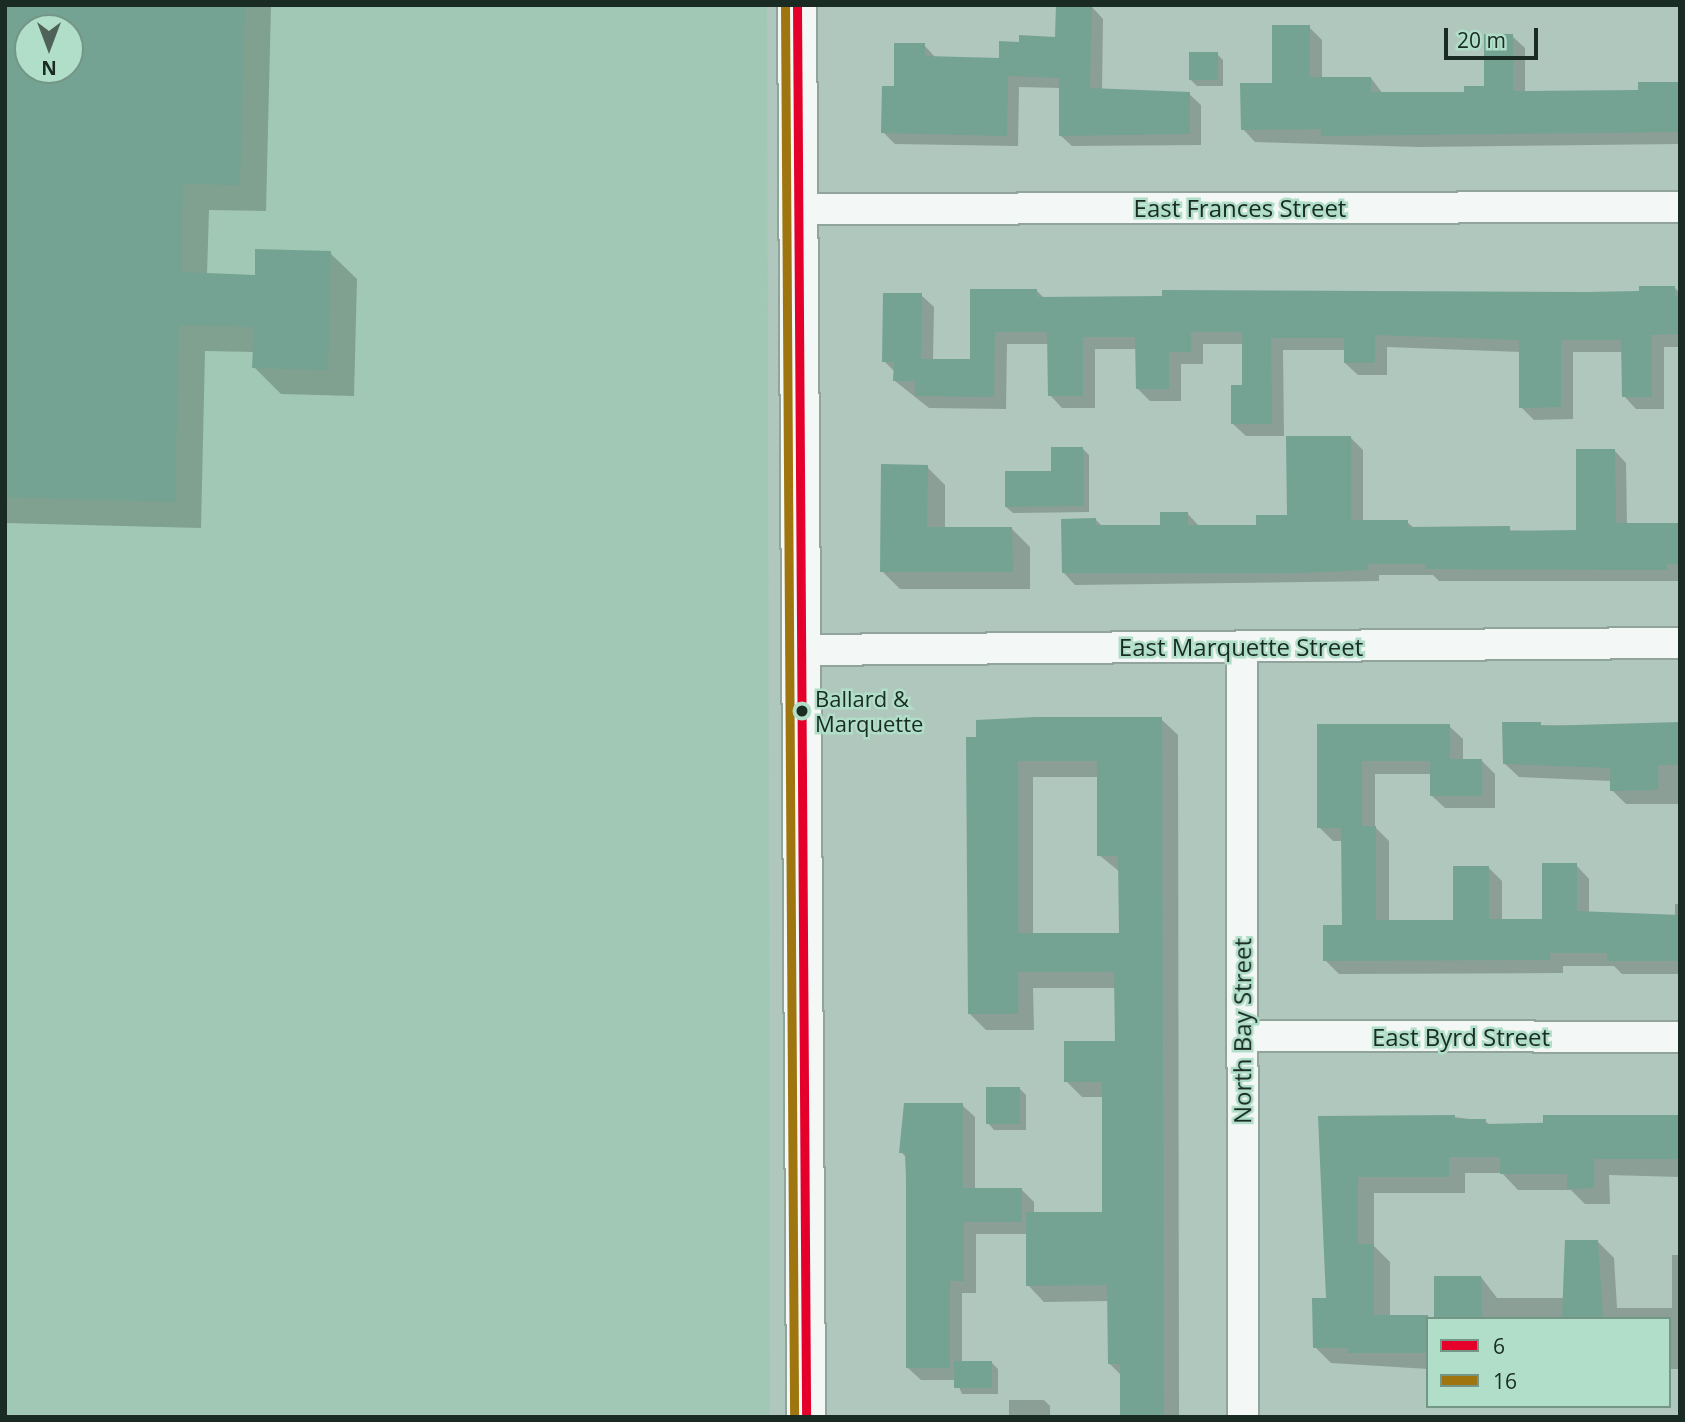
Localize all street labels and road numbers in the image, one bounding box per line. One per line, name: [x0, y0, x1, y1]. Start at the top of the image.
street label: East Frances Street: [1134, 194, 1346, 222]
street label: East Marquette Street: [1119, 633, 1363, 661]
street label: North Bay Street: [1228, 938, 1256, 1124]
street label: East Byrd Street: [1372, 1023, 1550, 1051]

